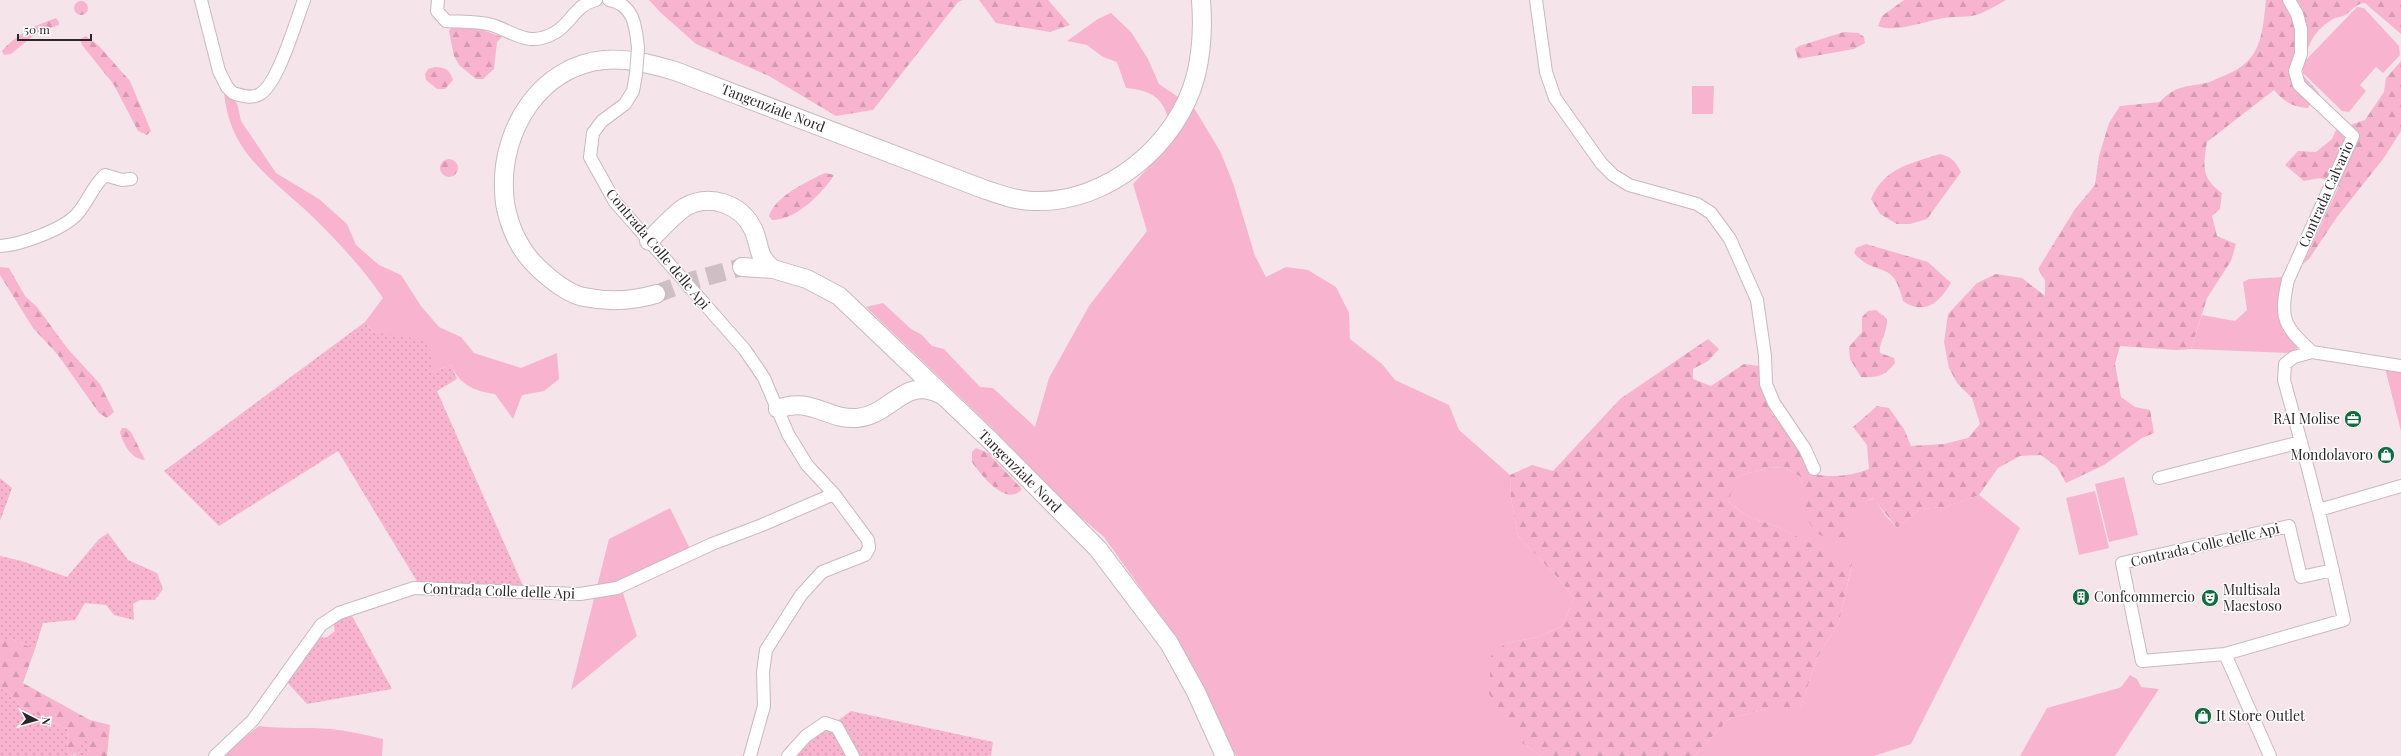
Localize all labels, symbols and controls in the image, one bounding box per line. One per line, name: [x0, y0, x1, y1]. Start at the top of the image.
scale bar: [18, 16, 91, 42]
text: 50 m: [24, 21, 50, 37]
street label: Tangenziale Nord: [718, 79, 828, 136]
street label: Contrada Calvario: [2294, 137, 2358, 250]
street label: Contrada Colle delle Api: [602, 184, 715, 313]
place label: RAI Molise: [2273, 409, 2340, 428]
office icon: RAI Molise: [2343, 409, 2363, 429]
street label: Tangenziale Nord: [975, 425, 1066, 516]
place label: Mondolavoro: [2290, 445, 2373, 464]
shop icon: Mondolavoro: [2376, 445, 2396, 465]
street label: Contrada Colle delle Api: [2129, 518, 2281, 571]
street label: Contrada Colle delle Api: [423, 578, 575, 603]
place label: Multisala Maestoso: [2223, 580, 2282, 615]
building icon: Confcommercio: [2071, 587, 2091, 607]
place label: Confcommercio: [2094, 587, 2195, 606]
theatre icon: Multisala Maestoso: [2200, 588, 2220, 608]
north arrow: [16, 700, 56, 740]
shop icon: It Store Outlet: [2193, 706, 2213, 726]
place label: It Store Outlet: [2216, 706, 2306, 725]
text: N: [39, 716, 54, 726]

